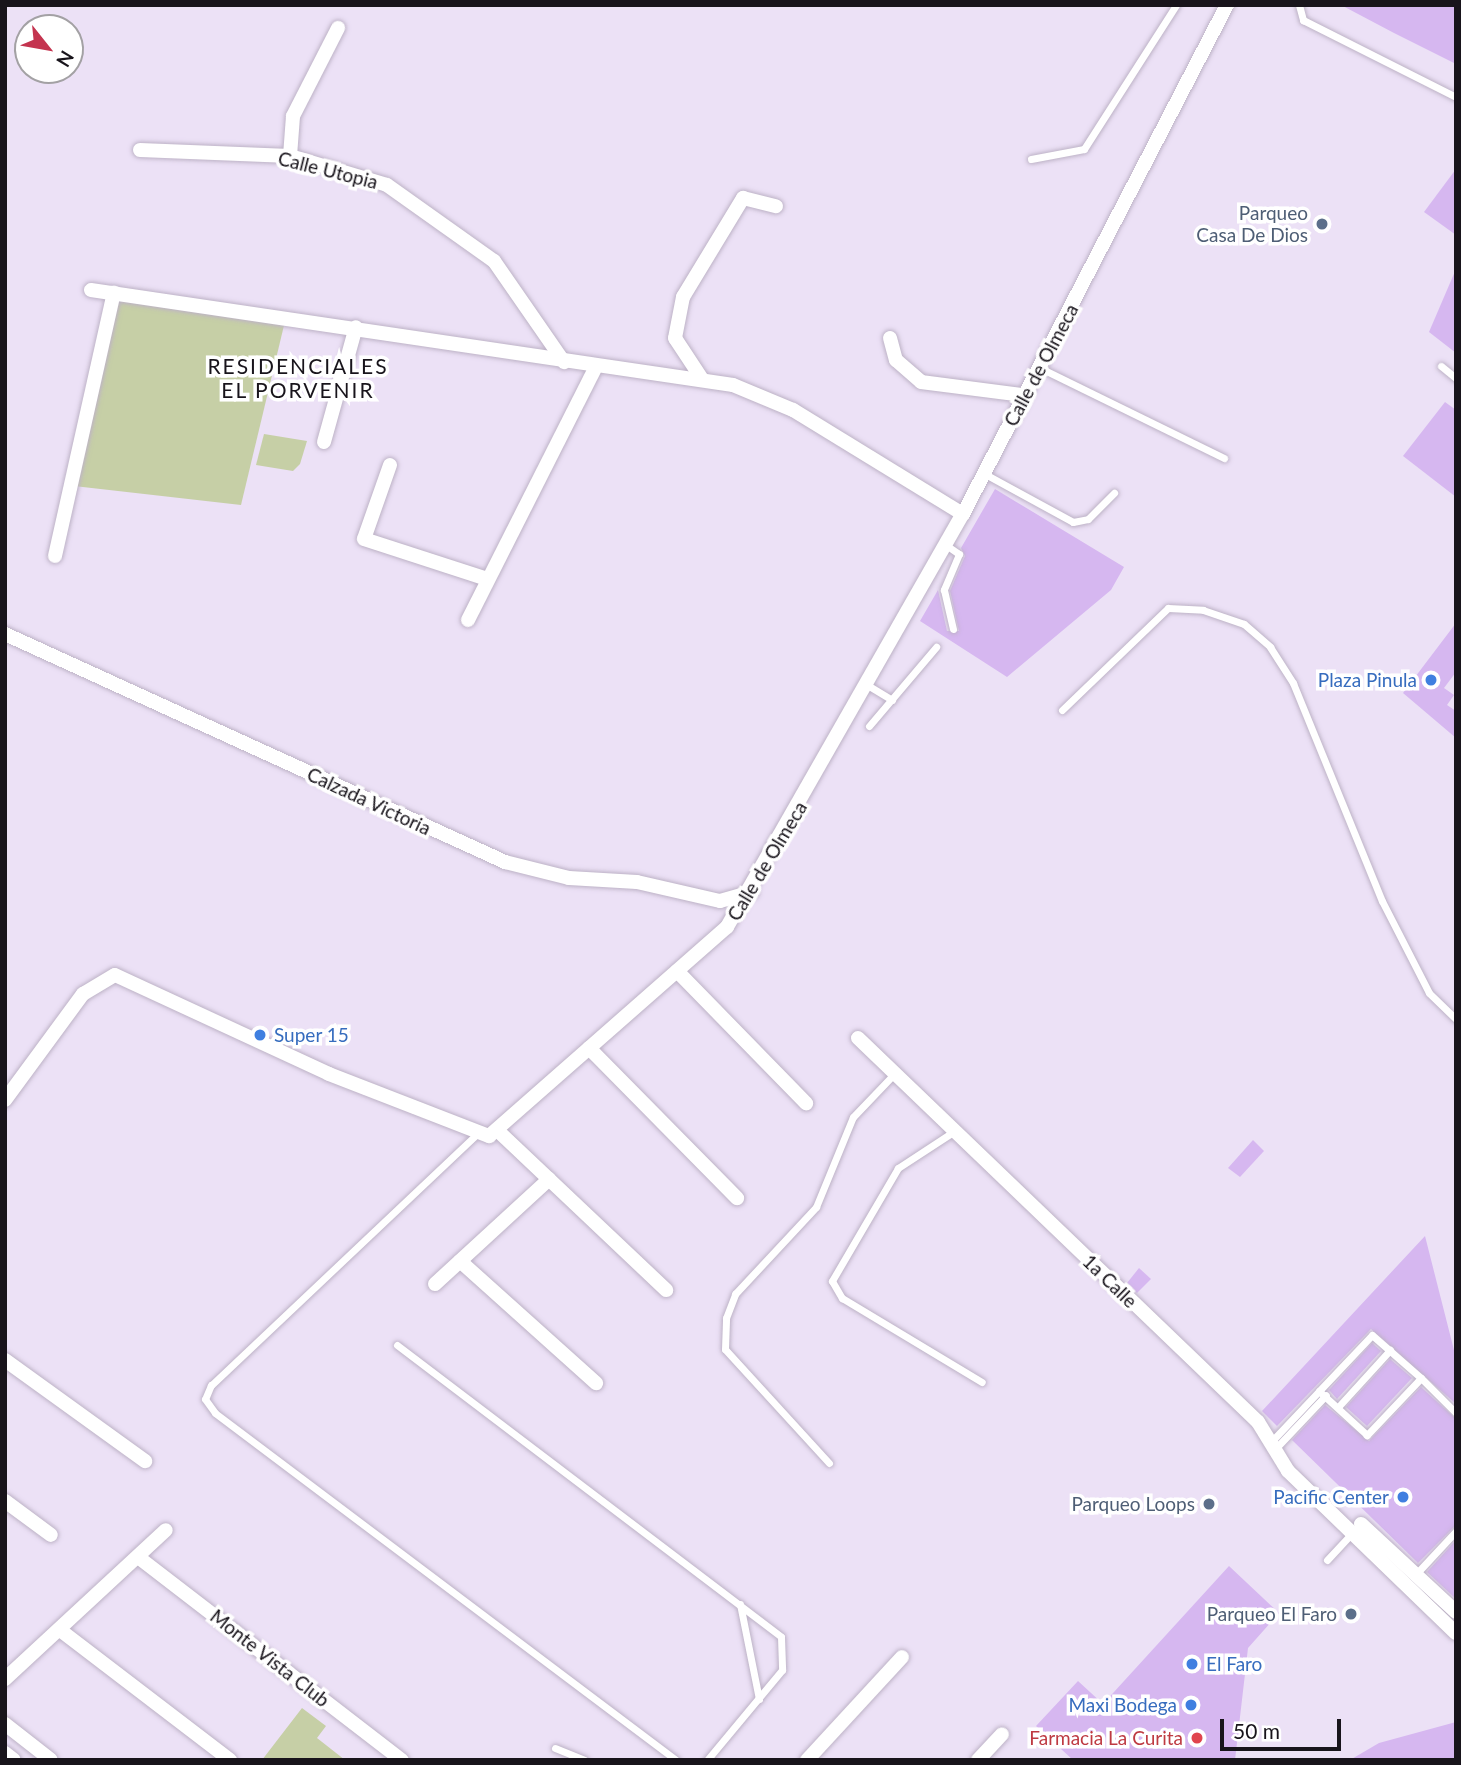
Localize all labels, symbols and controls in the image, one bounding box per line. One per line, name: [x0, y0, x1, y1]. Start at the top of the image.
north arrow: [14, 14, 84, 84]
text: N: [52, 47, 79, 71]
street label: Calle Utopia: [276, 147, 380, 193]
place label: Parqueo Casa De Dios: [1196, 202, 1308, 246]
marker: Parqueo Casa De Dios: [1314, 216, 1330, 232]
street label: Calle de Olmeca: [999, 300, 1083, 430]
district label: RESIDENCIALES EL PORVENIR: [209, 353, 387, 403]
place label: Plaza Pinula: [1318, 669, 1417, 691]
marker: Plaza Pinula: [1423, 672, 1439, 688]
street label: Calzada Victoria: [303, 762, 435, 840]
street label: Calle de Olmeca: [722, 797, 812, 925]
place label: Super 15: [274, 1024, 349, 1046]
marker: Super 15: [252, 1027, 268, 1043]
street label: 1a Calle: [1078, 1250, 1142, 1312]
place label: Pacific Center: [1273, 1486, 1389, 1508]
marker: Pacific Center: [1395, 1489, 1411, 1505]
place label: Parqueo Loops: [1072, 1493, 1195, 1515]
marker: Parqueo Loops: [1201, 1496, 1217, 1512]
place label: Parqueo El Faro: [1207, 1603, 1337, 1625]
street label: Monte Vista Club: [206, 1604, 334, 1712]
marker: Parqueo El Faro: [1343, 1606, 1359, 1622]
place label: El Faro: [1206, 1653, 1262, 1675]
marker: El Faro: [1184, 1656, 1200, 1672]
place label: Maxi Bodega: [1068, 1694, 1177, 1716]
marker: Maxi Bodega: [1183, 1697, 1199, 1713]
scale bar: [1223, 1706, 1344, 1750]
text: 50 m: [1233, 1718, 1280, 1743]
place label: Farmacia La Curita: [1029, 1727, 1183, 1749]
marker: Farmacia La Curita: [1189, 1730, 1205, 1746]

